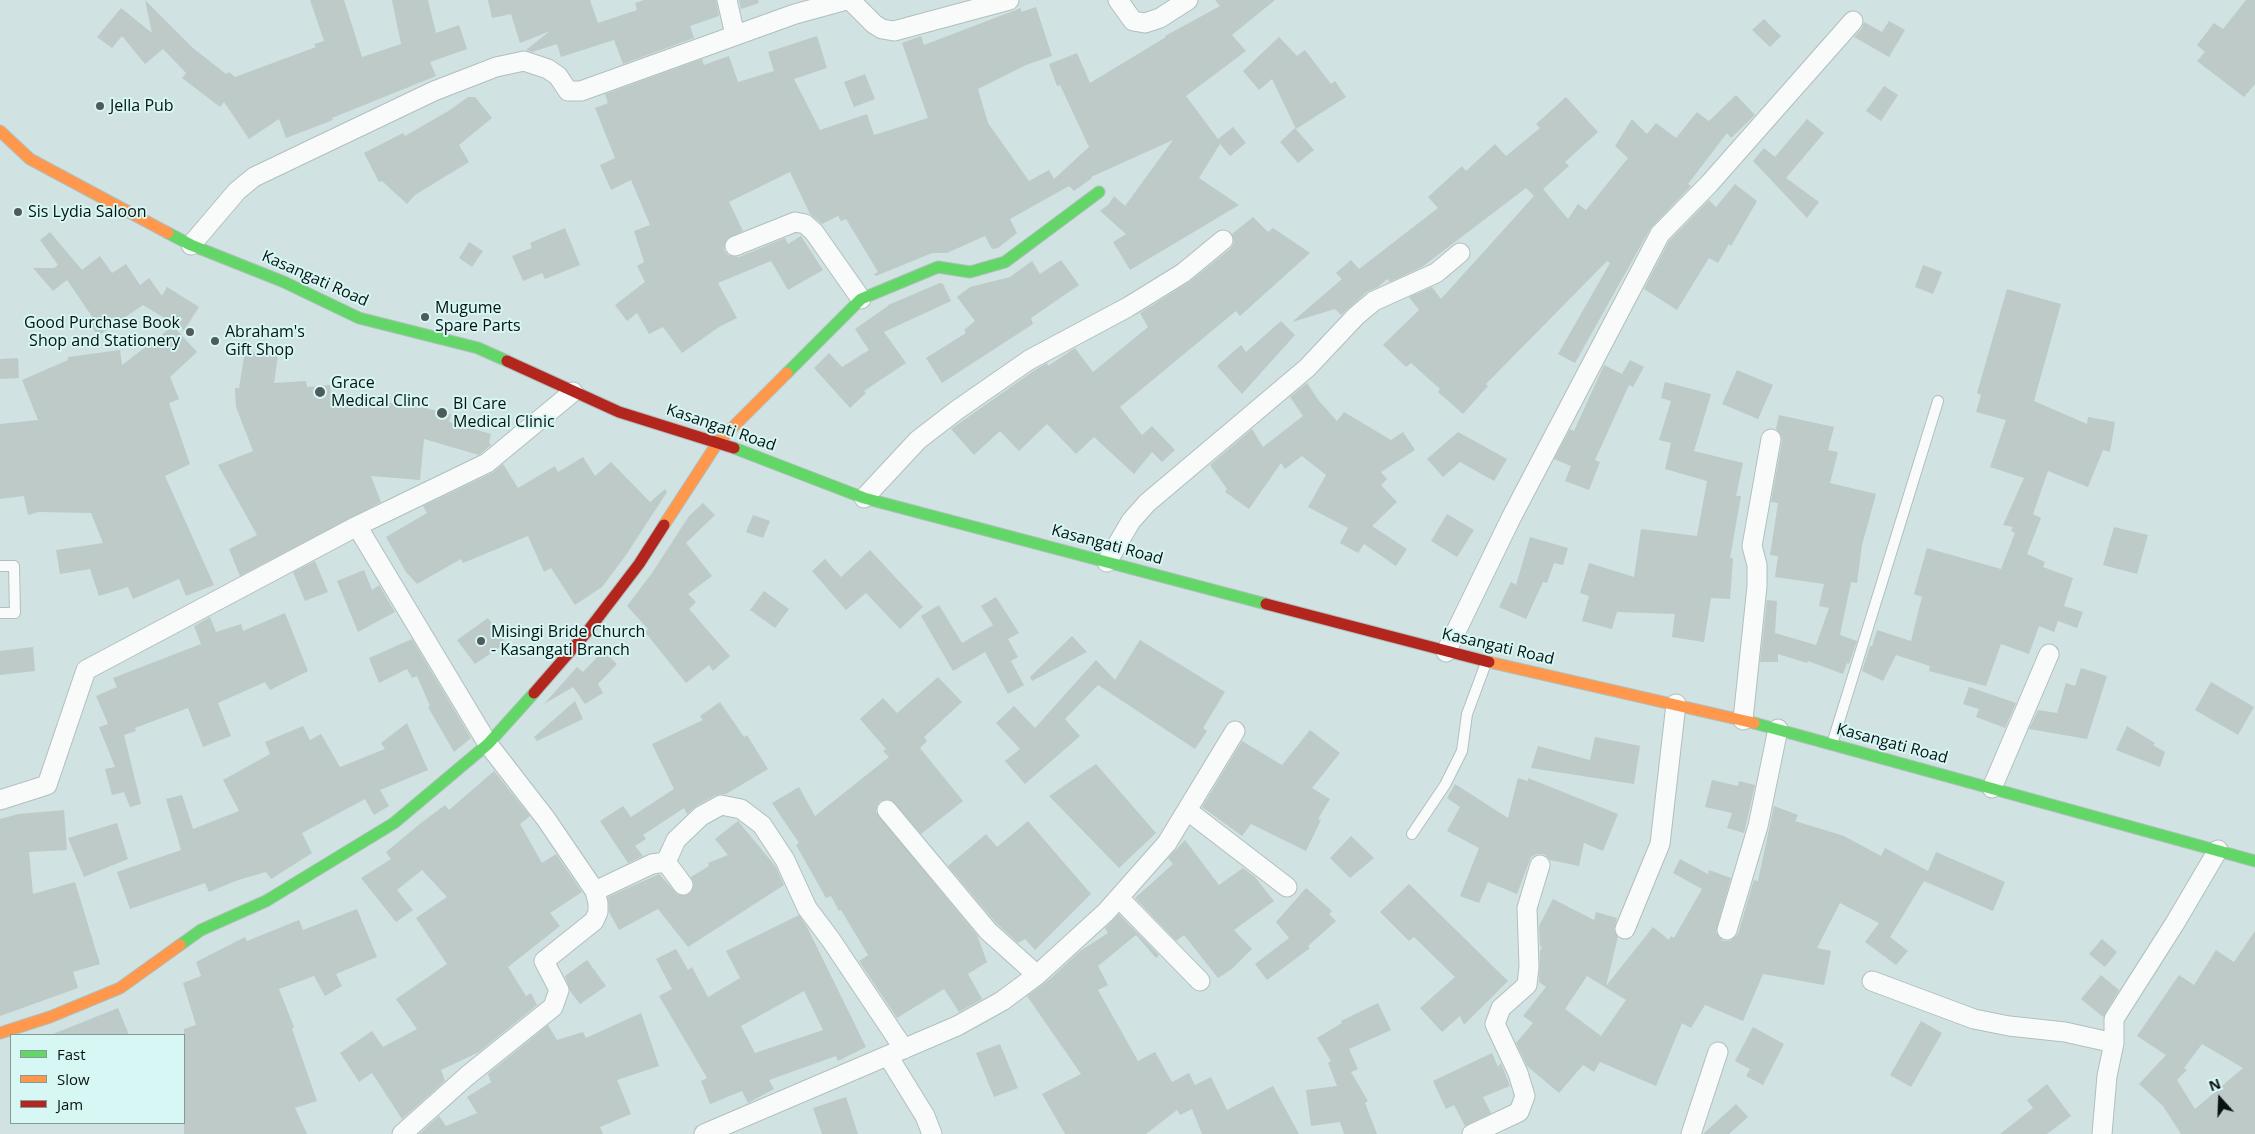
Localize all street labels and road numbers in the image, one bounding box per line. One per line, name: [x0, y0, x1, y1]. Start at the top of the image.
street label: Kasangati Road: [259, 247, 371, 311]
street label: Kasangati Road: [664, 400, 778, 456]
street label: Kasangati Road: [1049, 521, 1165, 569]
street label: Kasangati Road: [1440, 625, 1556, 669]
street label: Kasangati Road: [1834, 720, 1950, 768]

